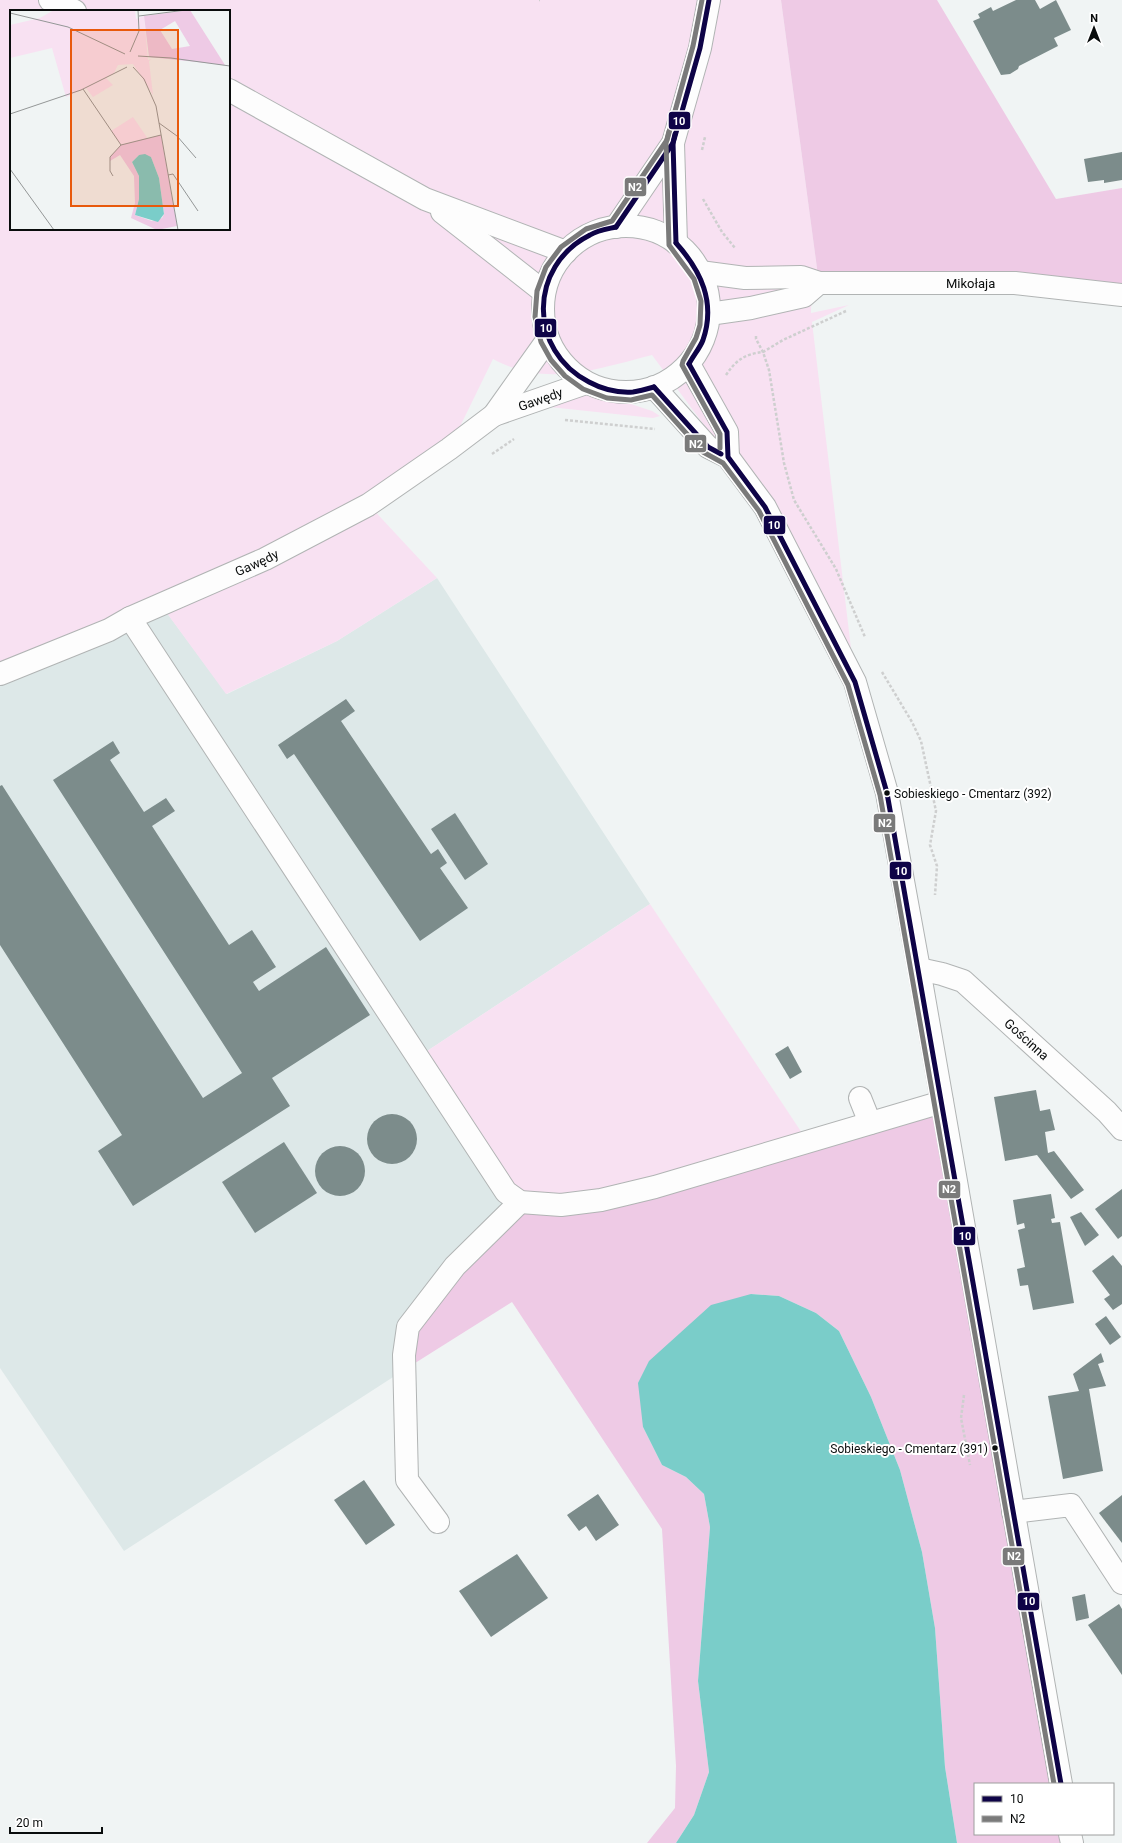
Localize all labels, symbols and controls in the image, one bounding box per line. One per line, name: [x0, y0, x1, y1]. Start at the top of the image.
north arrow: [1074, 8, 1114, 48]
inset map: [10, 10, 230, 230]
text: N: [1090, 12, 1098, 25]
line badge: 10: [668, 111, 691, 130]
text: 10: [673, 115, 685, 128]
line badge: N2: [624, 177, 647, 197]
text: N2: [628, 181, 642, 194]
street label: Mikołaja: [946, 276, 995, 291]
line badge: 10: [534, 318, 557, 338]
text: 10: [540, 322, 552, 335]
street label: Gawędy: [516, 385, 565, 414]
line badge: N2: [684, 434, 707, 453]
text: N2: [689, 438, 703, 451]
line badge: 10: [763, 515, 786, 535]
text: 10: [768, 519, 780, 532]
street label: Gawędy: [233, 546, 281, 579]
place label: Sobieskiego - Cmentarz (392): [894, 787, 1052, 801]
marker: Sobieskiego - Cmentarz (392): [882, 788, 892, 798]
line badge: N2: [873, 813, 896, 833]
text: N2: [878, 817, 892, 830]
line badge: 10: [889, 861, 912, 880]
text: 10: [895, 865, 907, 878]
street label: Gościnna: [1001, 1016, 1052, 1063]
line badge: N2: [938, 1180, 961, 1199]
text: N2: [942, 1183, 956, 1196]
line badge: 10: [953, 1226, 976, 1246]
text: 10: [959, 1230, 971, 1243]
place label: Sobieskiego - Cmentarz (391): [830, 1442, 988, 1456]
marker: Sobieskiego - Cmentarz (391): [990, 1443, 1000, 1453]
line badge: N2: [1002, 1547, 1025, 1566]
text: N2: [1007, 1550, 1021, 1563]
line badge: 10: [1017, 1592, 1040, 1611]
text: 10: [1023, 1595, 1035, 1608]
legend: [974, 1783, 1114, 1835]
text: 10: [1010, 1792, 1024, 1806]
scale bar: [10, 1809, 102, 1835]
text: N2: [1010, 1812, 1026, 1826]
text: 20 m: [16, 1816, 43, 1830]

